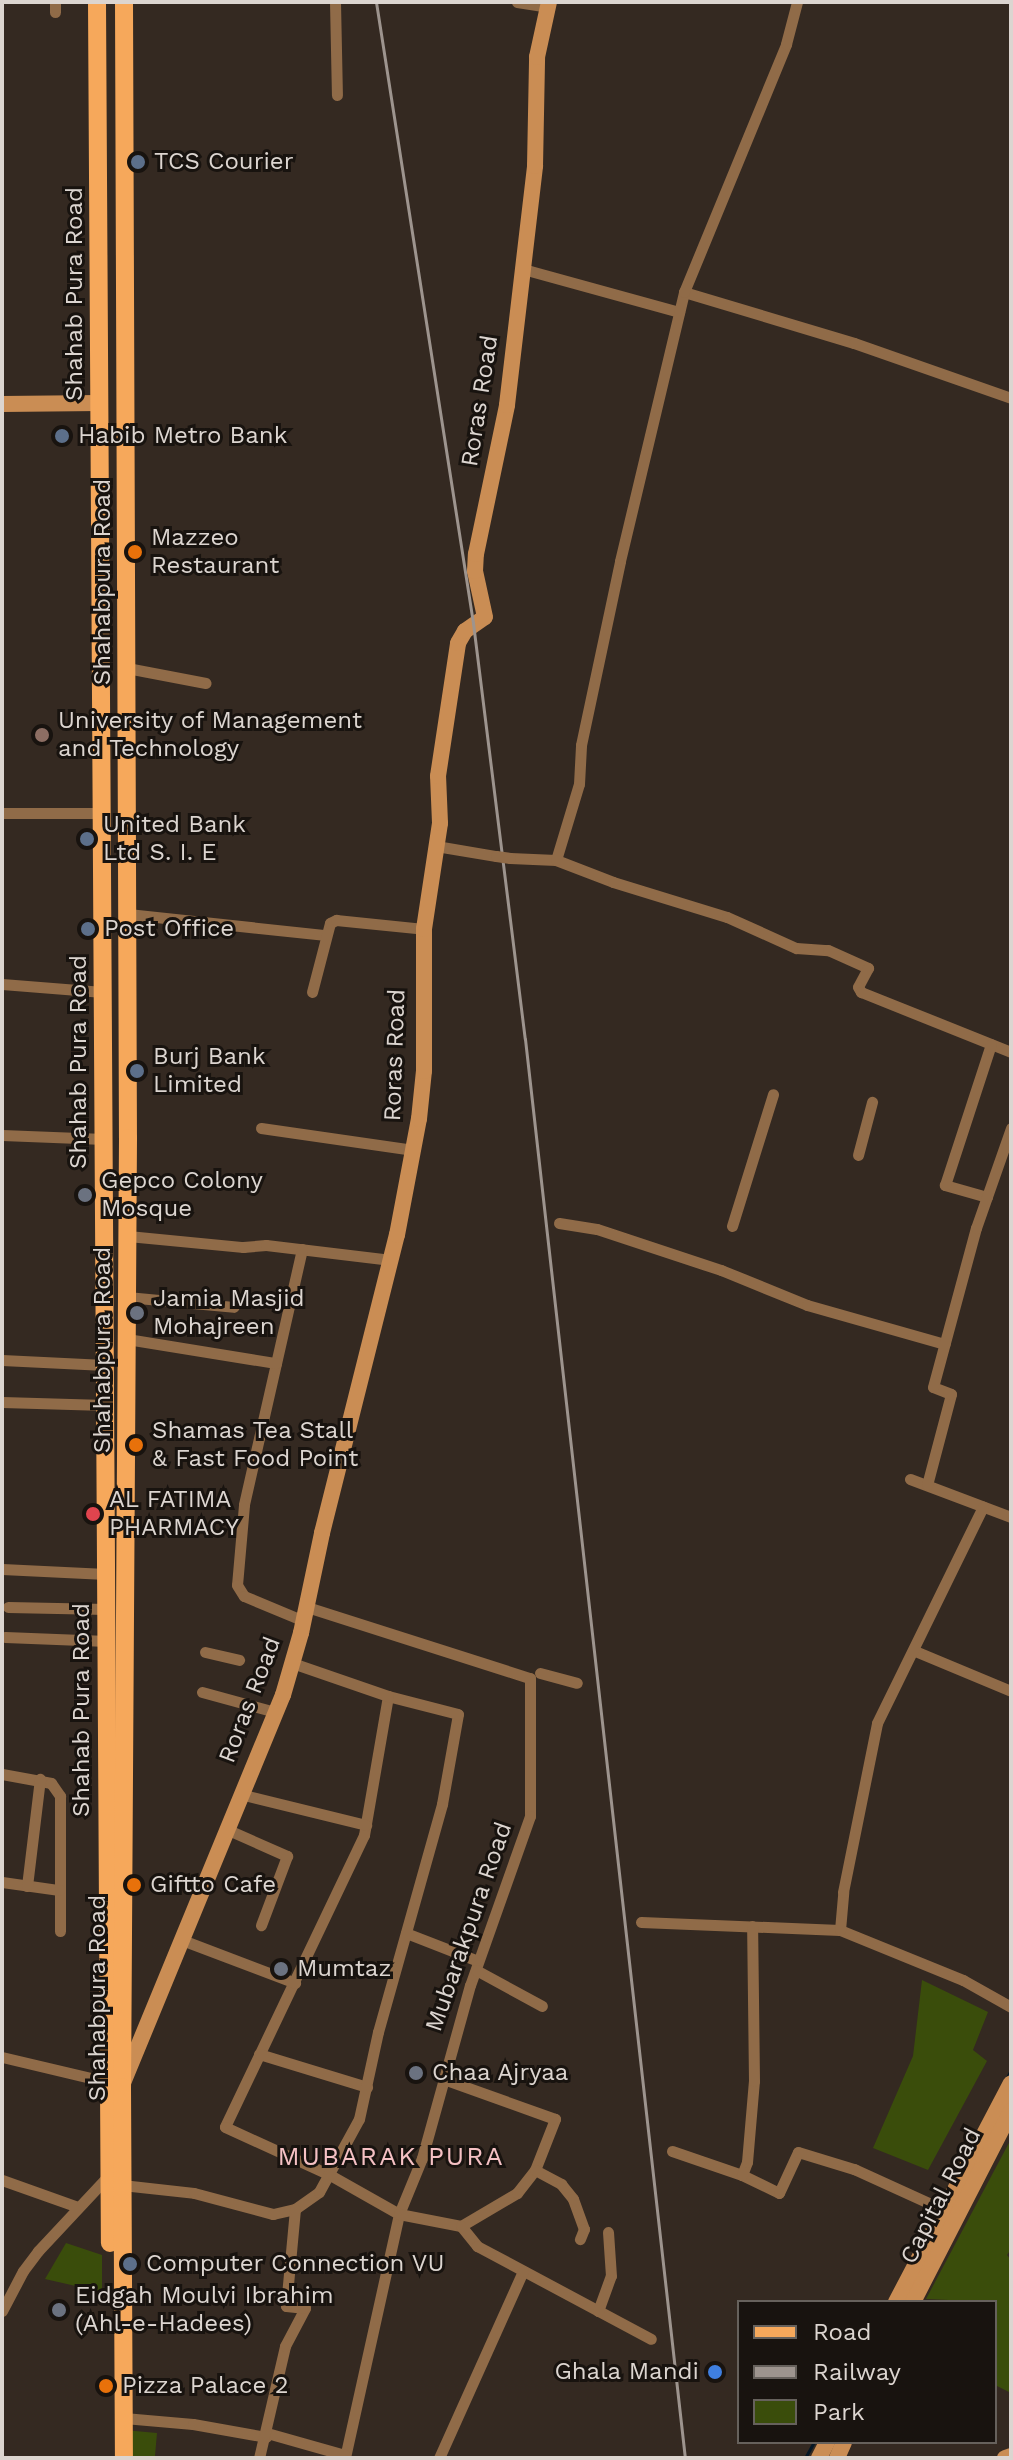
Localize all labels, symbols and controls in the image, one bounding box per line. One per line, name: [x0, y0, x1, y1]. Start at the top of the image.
place label: TCS Courier: [154, 148, 293, 176]
marker: TCS Courier: [129, 153, 147, 171]
street label: Shahab Pura Road: [61, 187, 89, 401]
street label: Roras Road: [455, 333, 505, 469]
place label: Habib Metro Bank: [78, 422, 287, 450]
marker: Habib Metro Bank: [53, 427, 71, 445]
street label: Shahabpura Road: [89, 479, 117, 685]
place label: Mazzeo Restaurant: [151, 524, 279, 580]
marker: Mazzeo Restaurant: [126, 543, 144, 561]
place label: University of Management and Technology: [58, 707, 364, 763]
marker: University of Management and Technology: [33, 726, 51, 744]
place label: United Bank Ltd S. I. E: [103, 811, 246, 867]
marker: United Bank Ltd S. I. E: [78, 830, 96, 848]
place label: Post Office: [104, 915, 234, 943]
marker: Post Office: [79, 920, 97, 938]
street label: Shahab Pura Road: [65, 955, 93, 1169]
street label: Roras Road: [378, 988, 412, 1122]
place label: Burj Bank Limited: [153, 1043, 266, 1099]
marker: Burj Bank Limited: [128, 1062, 146, 1080]
place label: Gepco Colony Mosque: [101, 1167, 263, 1223]
marker: Gepco Colony Mosque: [76, 1186, 94, 1204]
street label: Shahabpura Road: [89, 1247, 117, 1453]
place label: Jamia Masjid Mohajreen: [153, 1285, 305, 1341]
marker: Jamia Masjid Mohajreen: [128, 1304, 146, 1322]
place label: Shamas Tea Stall & Fast Food Point: [152, 1417, 358, 1473]
marker: Shamas Tea Stall & Fast Food Point: [127, 1436, 145, 1454]
place label: AL FATIMA PHARMACY: [109, 1486, 239, 1542]
marker: AL FATIMA PHARMACY: [84, 1505, 102, 1523]
street label: Shahab Pura Road: [68, 1603, 96, 1817]
street label: Roras Road: [213, 1633, 287, 1767]
street label: Mubarakpura Road: [420, 1818, 518, 2036]
place label: Giftto Cafe: [150, 1871, 276, 1899]
marker: Giftto Cafe: [125, 1876, 143, 1894]
street label: Shahabpura Road: [84, 1895, 112, 2101]
place label: Mumtaz: [297, 1955, 391, 1983]
marker: Mumtaz: [272, 1960, 290, 1978]
place label: Chaa Ajryaa: [432, 2059, 570, 2087]
marker: Chaa Ajryaa: [407, 2064, 425, 2082]
street label: Capital Road: [894, 2123, 988, 2269]
district label: MUBARAK PURA: [277, 2141, 505, 2173]
place label: Computer Connection VU: [146, 2250, 446, 2278]
marker: Computer Connection VU: [121, 2255, 139, 2273]
place label: Eidgah Moulvi Ibrahim (Ahl-e-Hadees): [75, 2282, 334, 2338]
legend: [737, 2300, 997, 2444]
marker: Eidgah Moulvi Ibrahim (Ahl-e-Hadees): [50, 2301, 68, 2319]
text: Road: [813, 2318, 872, 2346]
place label: Ghala Mandi: [554, 2358, 699, 2386]
text: Railway: [813, 2358, 901, 2386]
marker: Ghala Mandi: [706, 2363, 724, 2381]
place label: Pizza Palace 2: [122, 2372, 289, 2400]
marker: Pizza Palace 2: [97, 2377, 115, 2395]
text: Park: [813, 2398, 865, 2426]

